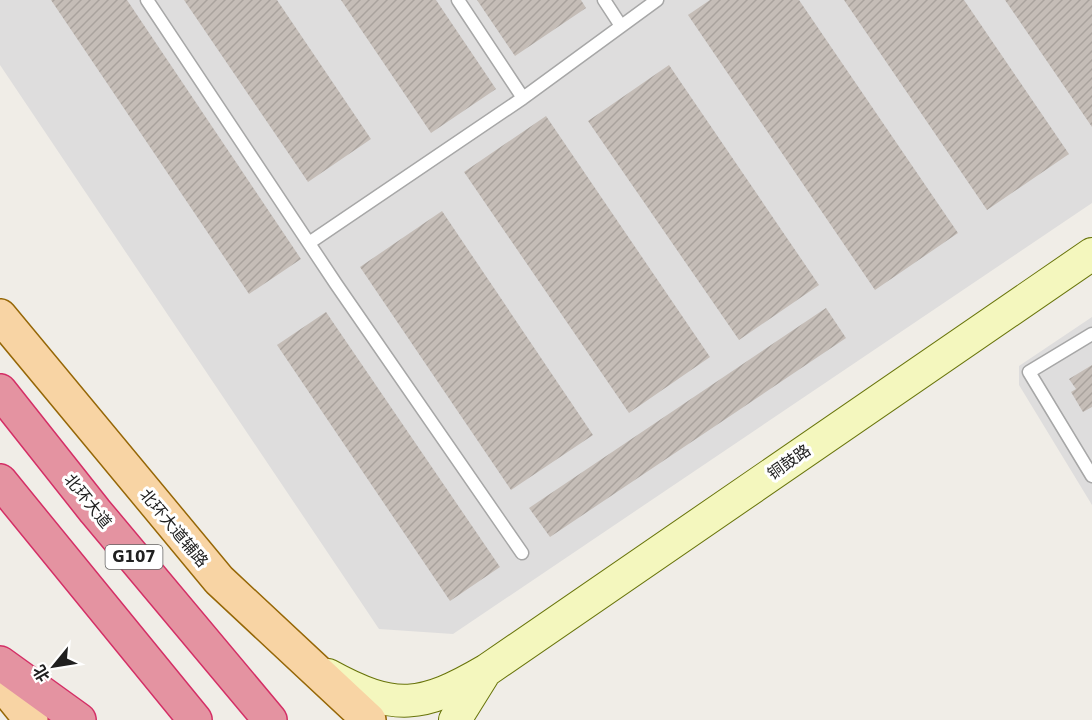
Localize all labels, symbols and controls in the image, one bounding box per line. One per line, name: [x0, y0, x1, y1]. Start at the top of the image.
street label: 铜鼓路: [764, 440, 814, 484]
street label: 北环大道: [60, 470, 116, 532]
street label: 北环大道辅路: [136, 485, 212, 571]
road number: G107: [106, 545, 162, 569]
north arrow: [24, 636, 84, 696]
text: 北: [29, 662, 54, 685]

